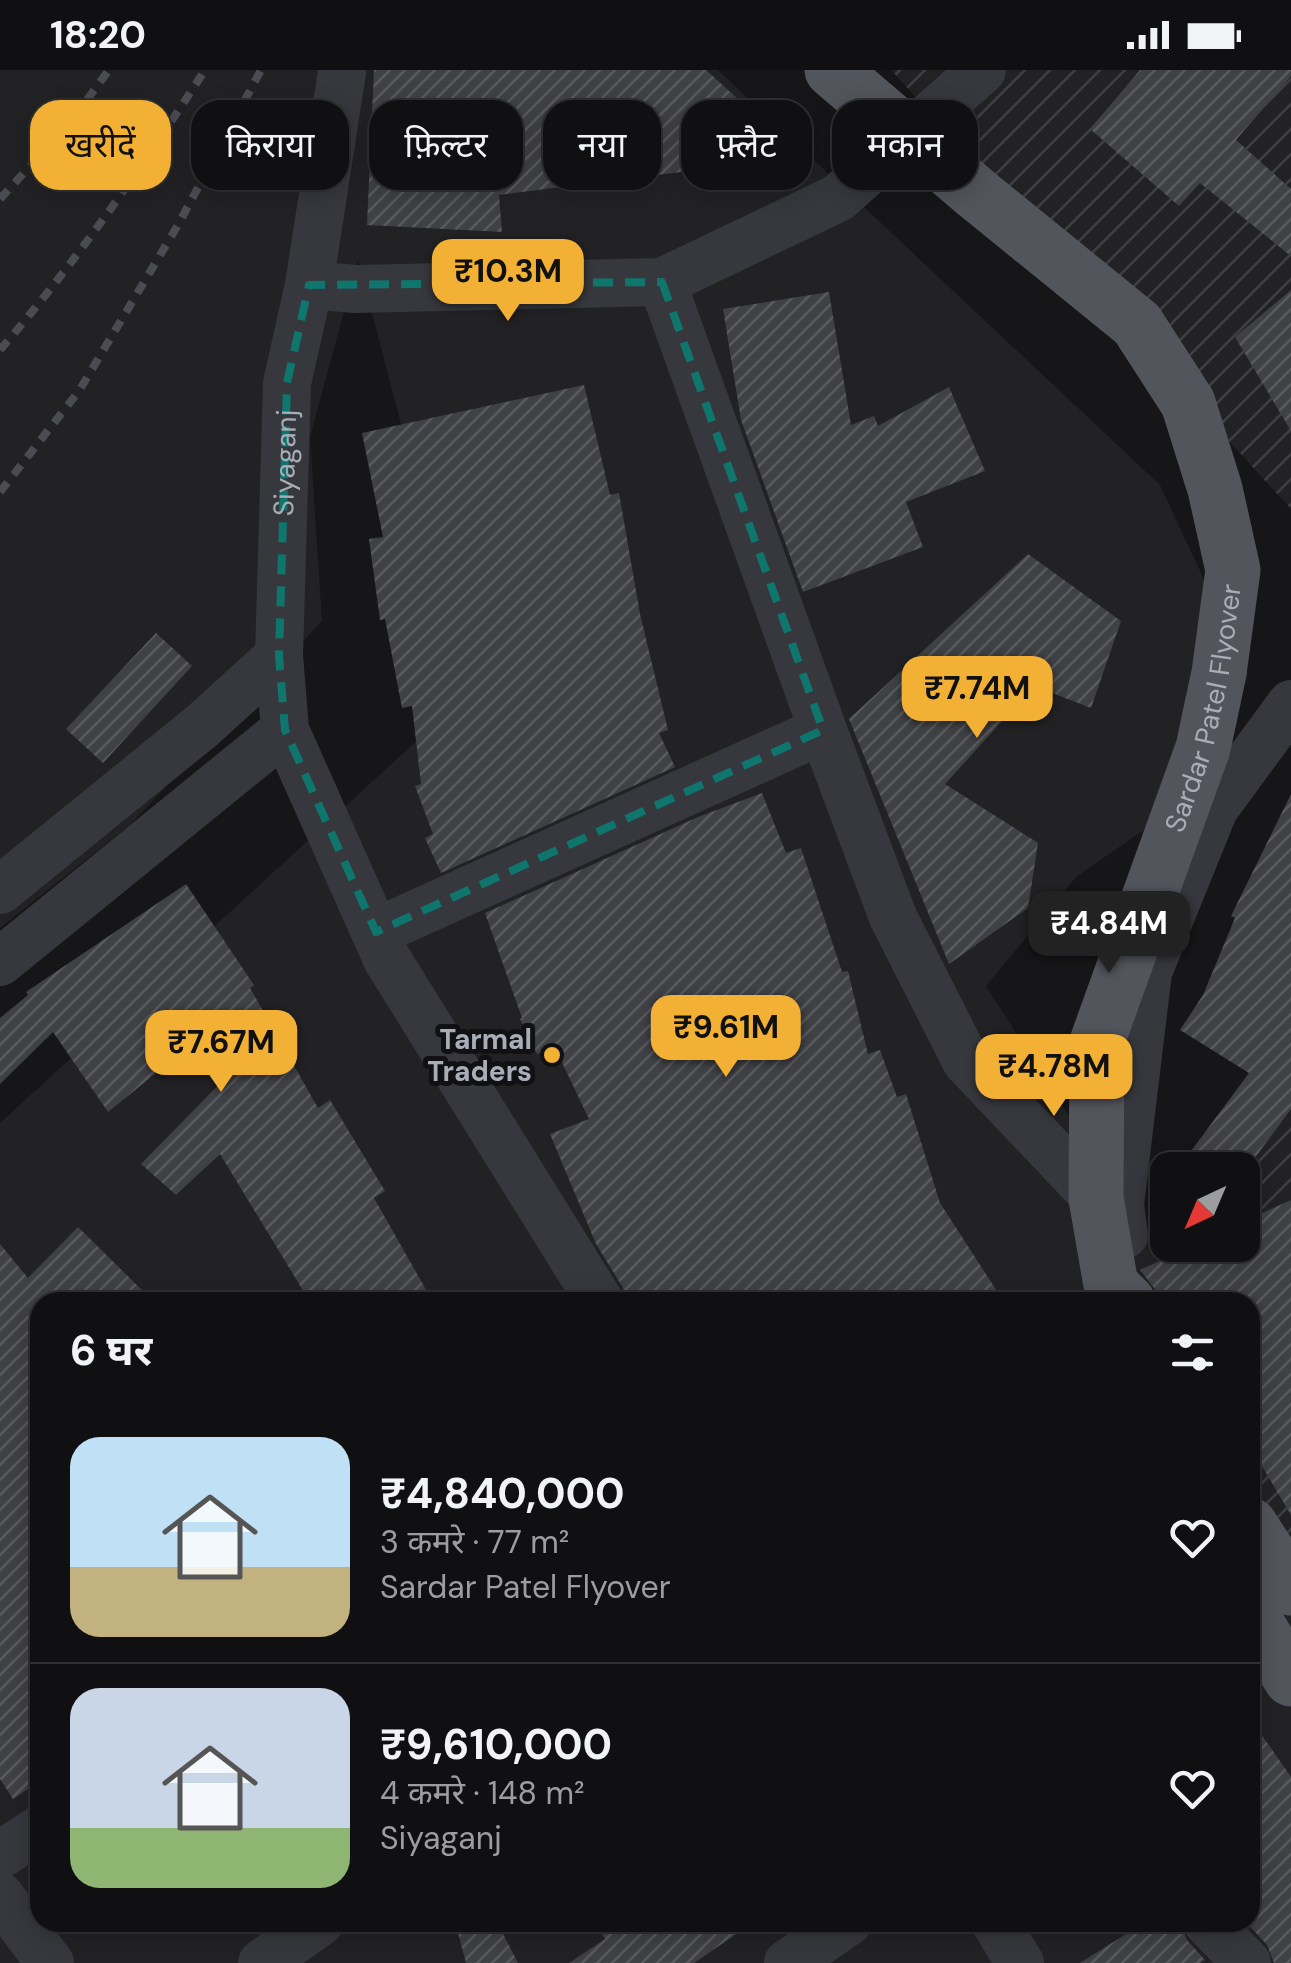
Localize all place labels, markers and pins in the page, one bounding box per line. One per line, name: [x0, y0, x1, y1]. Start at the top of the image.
pin: ₹10.3M: [427, 239, 589, 324]
pin: ₹7.74M: [896, 656, 1058, 741]
pin: ₹4.84M: [1028, 891, 1190, 976]
pin: ₹9.61M: [645, 995, 807, 1080]
pin: ₹7.67M: [140, 1010, 302, 1095]
place label: Tarmal Traders: [427, 1021, 532, 1090]
pin: ₹4.78M: [973, 1034, 1135, 1119]
marker: Tarmal Traders: [541, 1044, 563, 1066]

